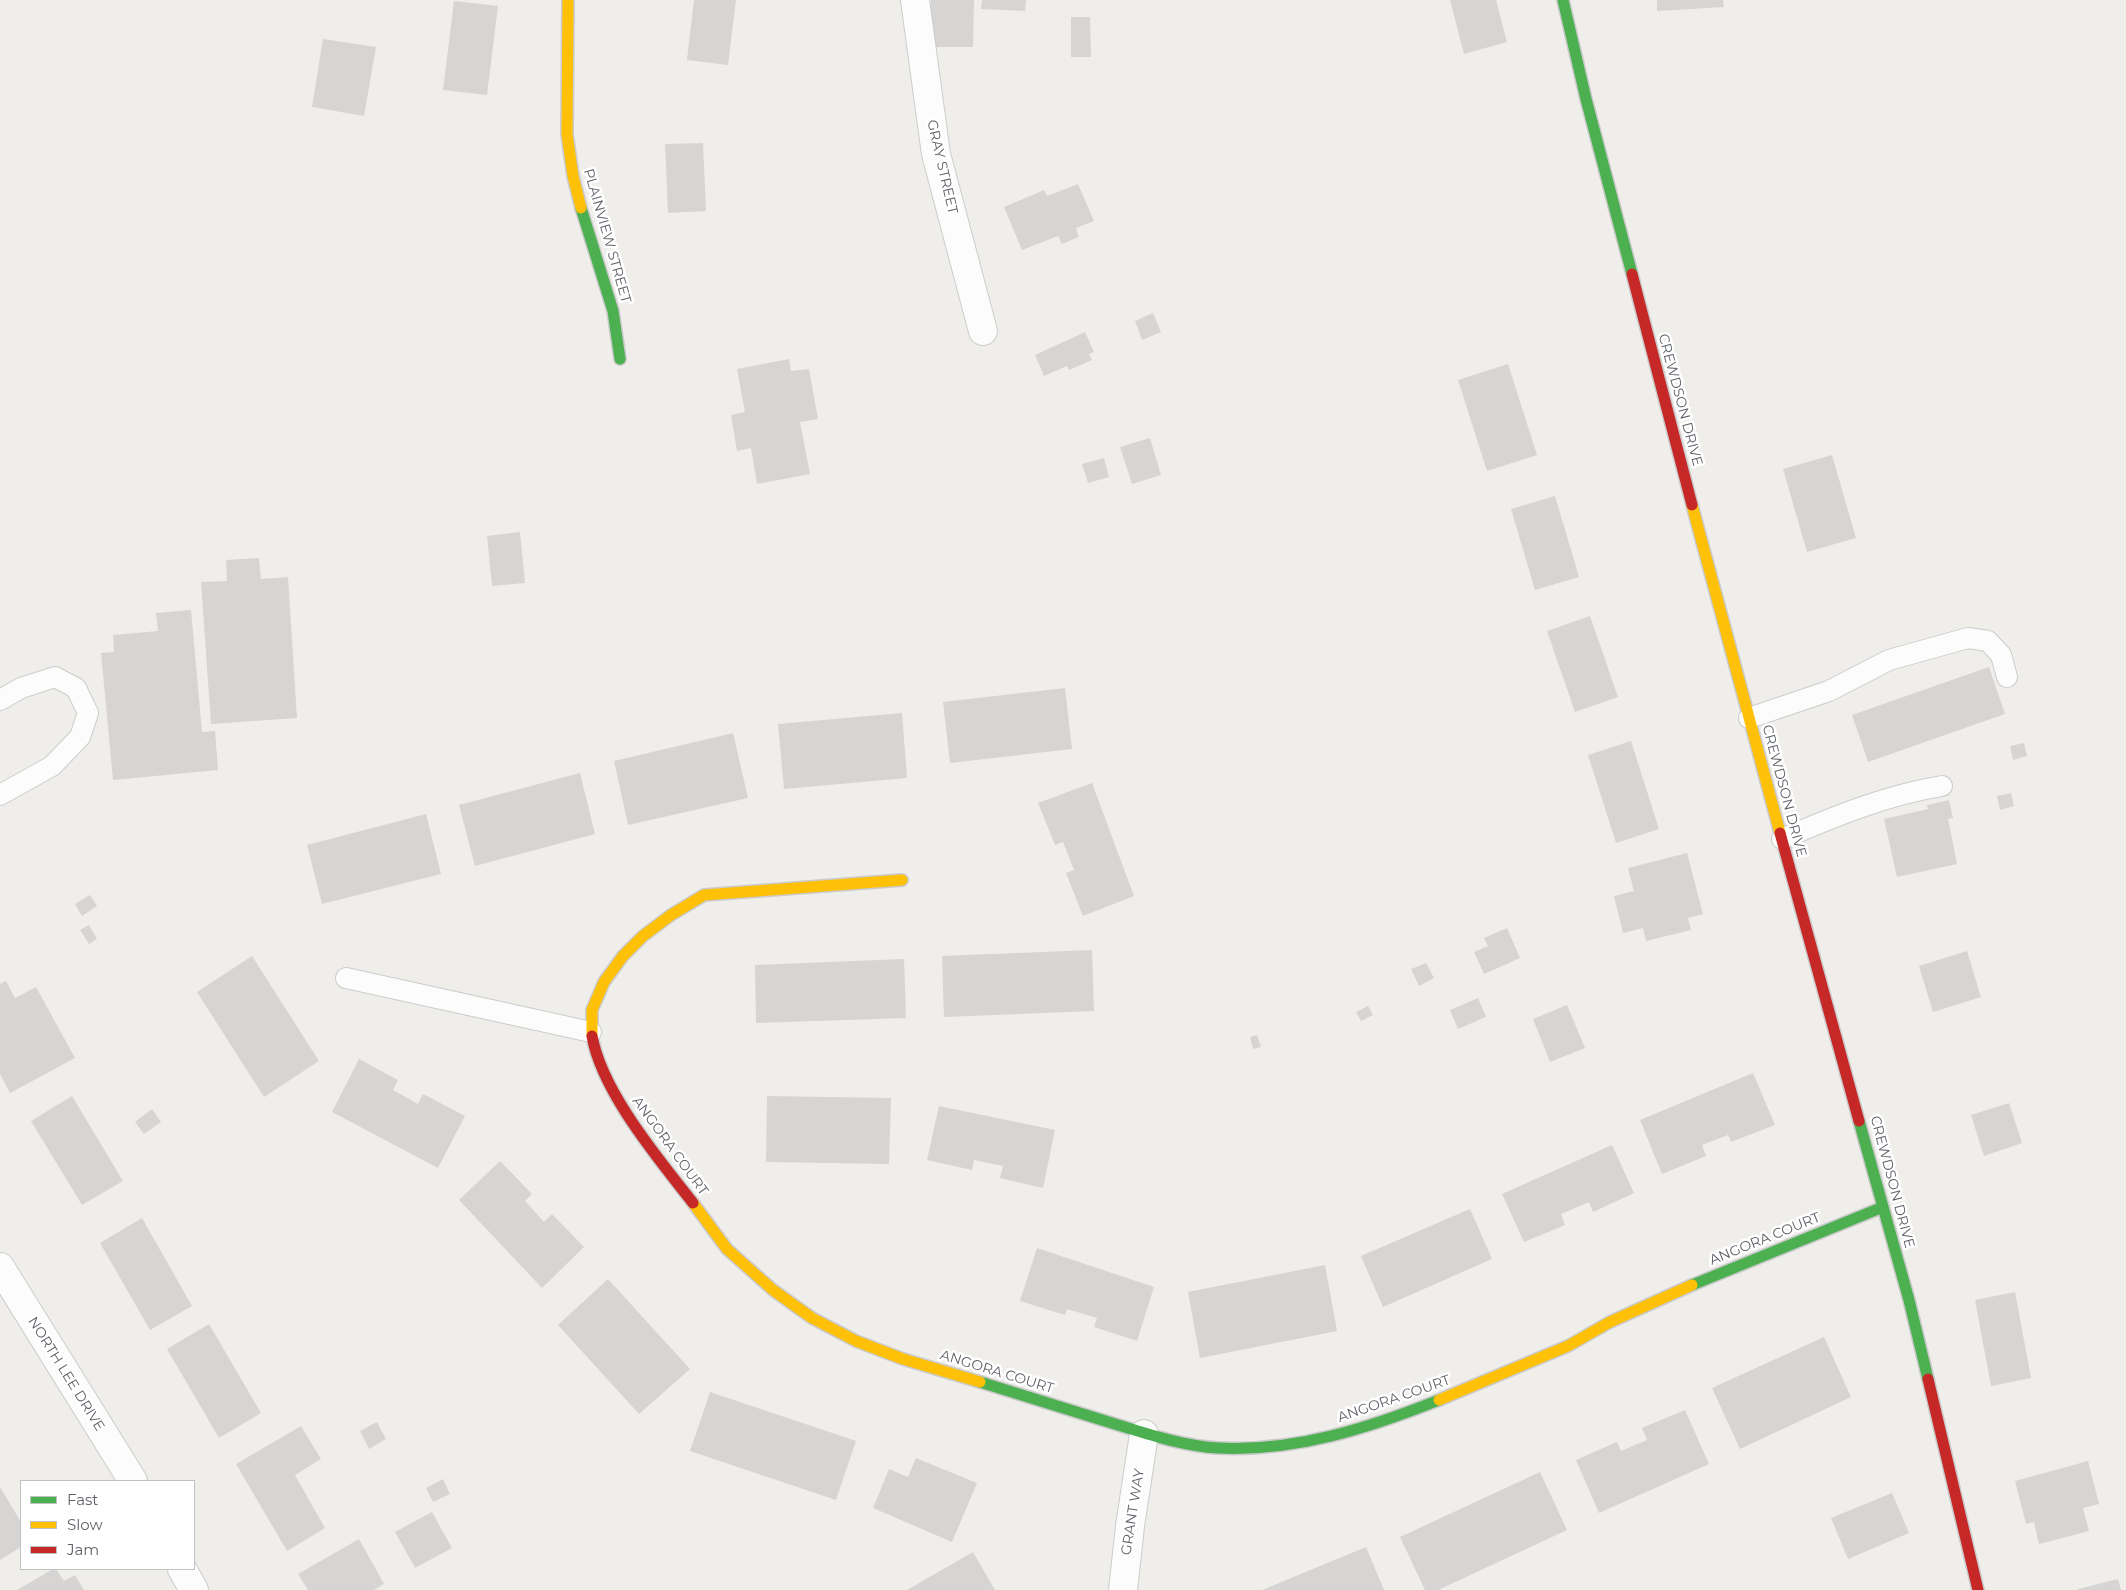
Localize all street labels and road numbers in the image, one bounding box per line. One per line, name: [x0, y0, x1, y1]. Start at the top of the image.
street label: GRAY STREET: [923, 118, 961, 216]
street label: PLAINVIEW STREET: [580, 167, 634, 305]
street label: CREWDSON DRIVE: [1654, 332, 1706, 468]
street label: CREWDSON DRIVE: [1758, 723, 1810, 859]
street label: ANGORA COURT: [628, 1093, 712, 1199]
street label: CREWDSON DRIVE: [1866, 1114, 1918, 1250]
street label: ANGORA COURT: [1707, 1209, 1823, 1269]
street label: NORTH LEE DRIVE: [24, 1314, 108, 1434]
street label: ANGORA COURT: [938, 1347, 1056, 1397]
street label: ANGORA COURT: [1335, 1372, 1453, 1426]
street label: GRANT WAY: [1118, 1468, 1148, 1556]

